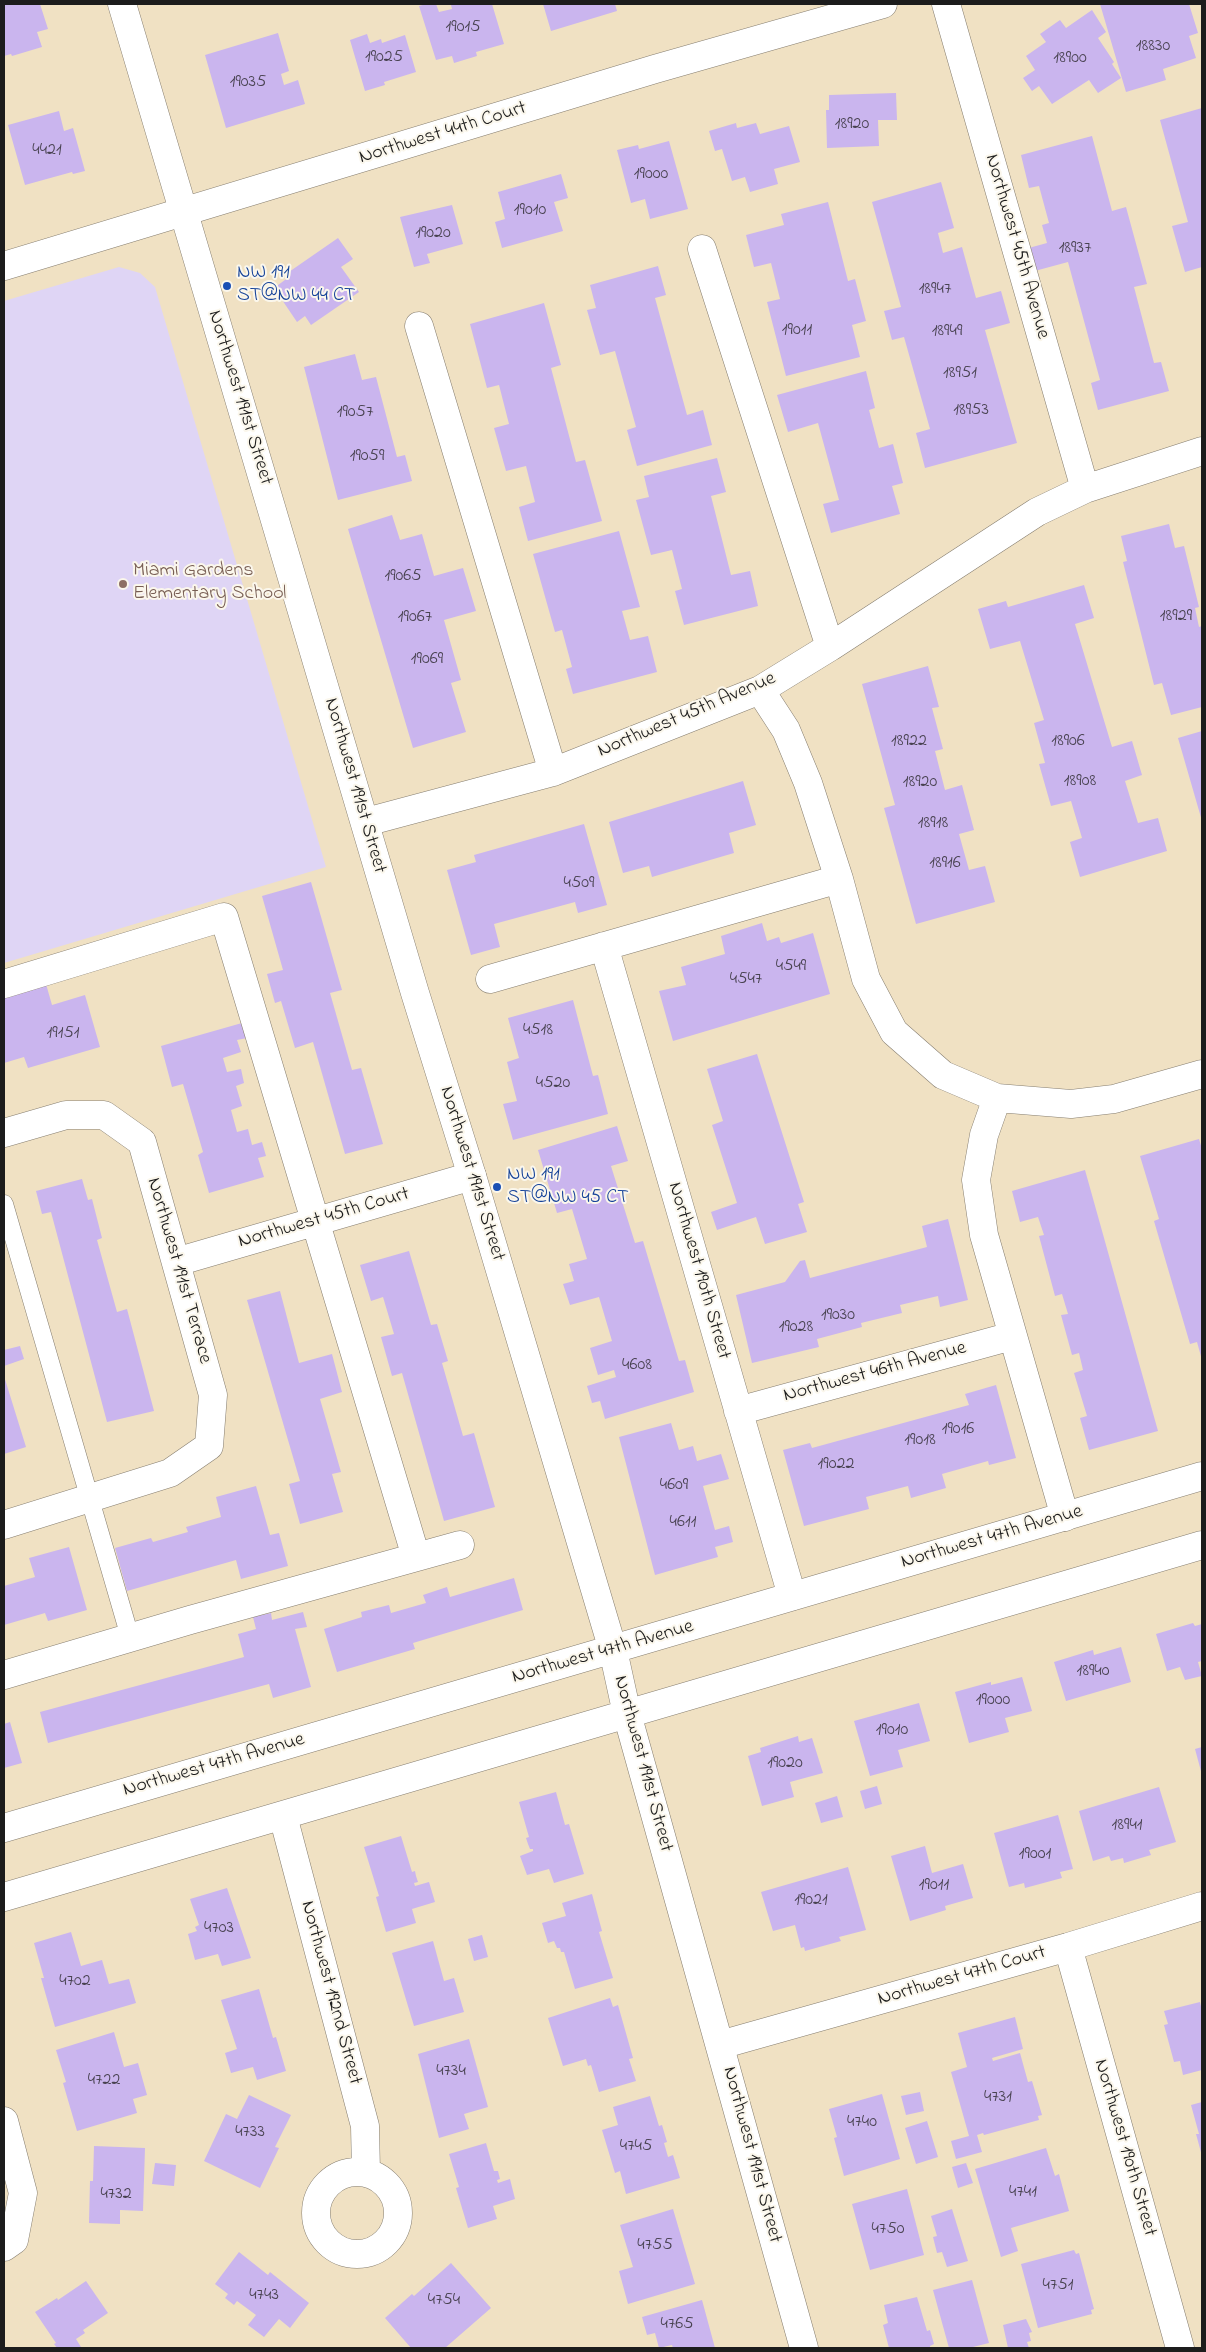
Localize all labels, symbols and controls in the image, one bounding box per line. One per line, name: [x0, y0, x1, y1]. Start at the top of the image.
house number: 19015: [446, 17, 480, 39]
house number: 18830: [1136, 36, 1170, 58]
house number: 19025: [365, 47, 403, 69]
house number: 18900: [1053, 48, 1087, 70]
house number: 19035: [230, 72, 266, 94]
street label: Northwest 44th Court: [356, 97, 530, 171]
house number: 18920: [835, 114, 869, 136]
house number: 4421: [32, 140, 62, 162]
street label: Northwest 45th Avenue: [978, 152, 1054, 342]
house number: 19000: [634, 164, 668, 186]
house number: 19010: [514, 200, 546, 222]
house number: 19020: [415, 223, 451, 245]
house number: 18937: [1059, 238, 1091, 260]
place label: NW 191 ST@NW 44 CT: [237, 262, 356, 309]
house number: 18947: [919, 279, 951, 301]
marker: NW 191 ST@NW 44 CT: [221, 280, 233, 292]
street label: Northwest 191st Street: [201, 308, 277, 488]
house number: 19011: [782, 320, 812, 342]
house number: 18949: [932, 321, 962, 343]
house number: 18951: [943, 363, 977, 385]
house number: 18953: [953, 400, 989, 422]
house number: 19057: [337, 402, 373, 424]
house number: 19059: [350, 446, 384, 468]
place label: Miami Gardens Elementary School: [133, 560, 286, 607]
house number: 19065: [384, 566, 422, 588]
marker: Miami Gardens Elementary School: [117, 578, 129, 590]
house number: 18929: [1160, 606, 1192, 628]
house number: 19067: [398, 607, 432, 629]
house number: 19069: [411, 649, 443, 671]
street label: Northwest 45th Avenue: [594, 668, 780, 764]
street label: Northwest 191st Street: [317, 696, 391, 876]
house number: 18922: [891, 731, 927, 753]
house number: 18906: [1051, 731, 1085, 753]
house number: 18908: [1064, 771, 1096, 793]
house number: 18920: [903, 772, 937, 794]
house number: 18918: [918, 813, 948, 835]
house number: 18916: [929, 853, 961, 875]
house number: 4509: [564, 873, 594, 895]
house number: 4549: [776, 956, 806, 978]
house number: 4547: [730, 969, 762, 991]
house number: 4518: [523, 1020, 553, 1042]
house number: 19151: [47, 1023, 79, 1045]
house number: 4520: [536, 1073, 570, 1095]
street label: Northwest 191st Street: [433, 1084, 509, 1264]
place label: NW 191 ST@NW 45 CT: [507, 1164, 629, 1211]
street label: Northwest 191st Terrace: [140, 1175, 216, 1367]
street label: Northwest 190th Street: [661, 1180, 735, 1362]
marker: NW 191 ST@NW 45 CT: [491, 1181, 503, 1193]
street label: Northwest 45th Court: [236, 1183, 412, 1255]
house number: 19030: [821, 1305, 855, 1327]
house number: 19028: [779, 1317, 813, 1339]
street label: Northwest 46th Avenue: [781, 1337, 969, 1409]
house number: 4608: [622, 1355, 652, 1377]
house number: 19016: [942, 1419, 974, 1441]
house number: 19018: [904, 1430, 936, 1452]
house number: 19022: [818, 1454, 854, 1476]
house number: 4609: [660, 1475, 688, 1497]
street label: Northwest 47th Avenue: [898, 1501, 1086, 1575]
house number: 4611: [670, 1512, 696, 1534]
street label: Northwest 47th Avenue: [509, 1616, 697, 1690]
house number: 18940: [1076, 1661, 1110, 1683]
street label: Northwest 191st Street: [607, 1673, 677, 1855]
house number: 19000: [976, 1690, 1010, 1712]
house number: 19010: [876, 1720, 908, 1742]
street label: Northwest 47th Avenue: [120, 1729, 308, 1803]
house number: 19020: [767, 1753, 803, 1775]
house number: 18941: [1111, 1815, 1143, 1837]
house number: 19001: [1019, 1844, 1051, 1866]
house number: 19011: [919, 1875, 949, 1897]
house number: 19021: [794, 1890, 828, 1912]
street label: Northwest 192nd Street: [294, 1899, 366, 2087]
house number: 4703: [204, 1918, 234, 1940]
street label: Northwest 47th Court: [875, 1942, 1049, 2012]
house number: 4702: [59, 1971, 91, 1993]
street label: Northwest 190th Street: [1087, 2057, 1161, 2239]
house number: 4734: [436, 2061, 466, 2083]
street label: Northwest 191st Street: [716, 2064, 786, 2246]
house number: 4722: [88, 2070, 120, 2092]
house number: 4731: [984, 2087, 1012, 2109]
house number: 4740: [847, 2112, 877, 2134]
house number: 4733: [235, 2122, 265, 2144]
house number: 4745: [620, 2136, 652, 2158]
house number: 4741: [1009, 2182, 1037, 2204]
house number: 4732: [100, 2184, 132, 2206]
house number: 4750: [872, 2219, 904, 2241]
house number: 4755: [637, 2235, 673, 2257]
house number: 4751: [1043, 2275, 1073, 2297]
house number: 4743: [249, 2285, 279, 2307]
house number: 4754: [428, 2290, 460, 2312]
house number: 4765: [660, 2314, 694, 2336]

